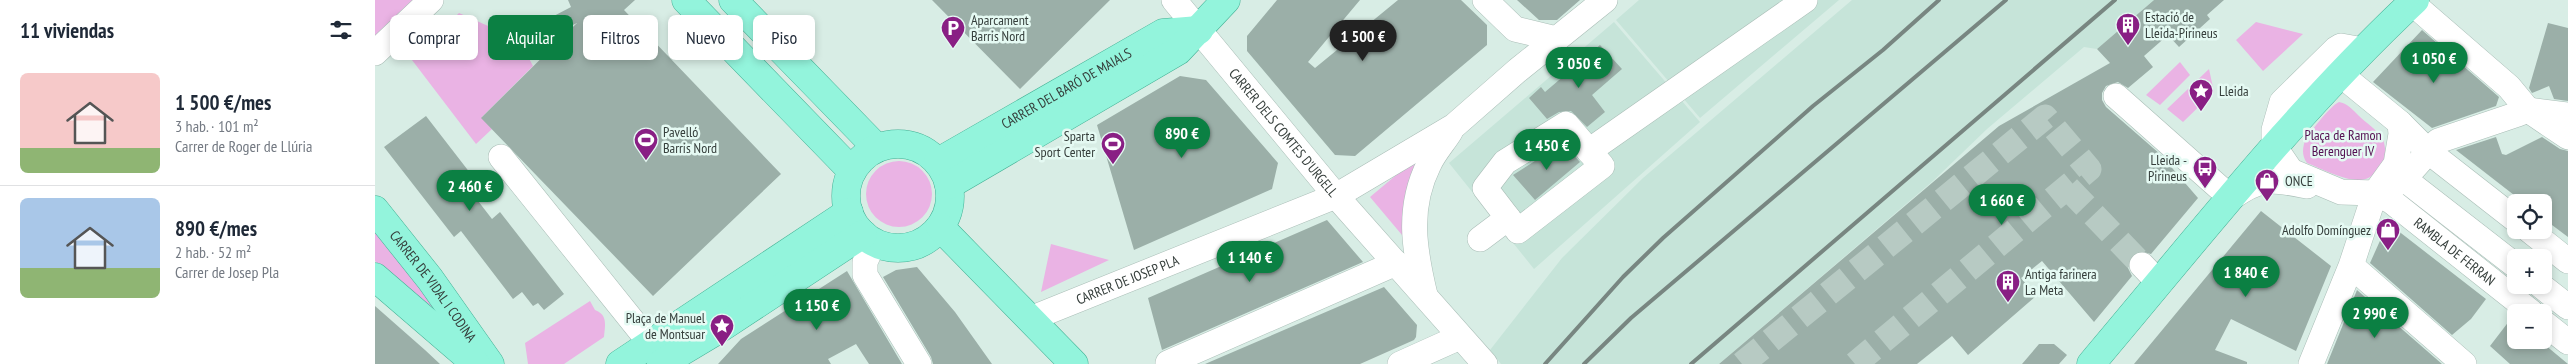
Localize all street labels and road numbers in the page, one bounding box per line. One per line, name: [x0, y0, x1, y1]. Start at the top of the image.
street label: CARRER DEL BARÓ DE MAIALS: [998, 44, 1135, 133]
street label: CARRER DELS COMTES D'URGELL: [1225, 65, 1342, 201]
street label: RAMBLA DE FERRAN: [2410, 214, 2499, 289]
street label: CARRER DE VIDAL I CODINA: [386, 227, 481, 346]
street label: CARRER DE JOSEP PLA: [1073, 251, 1182, 309]

